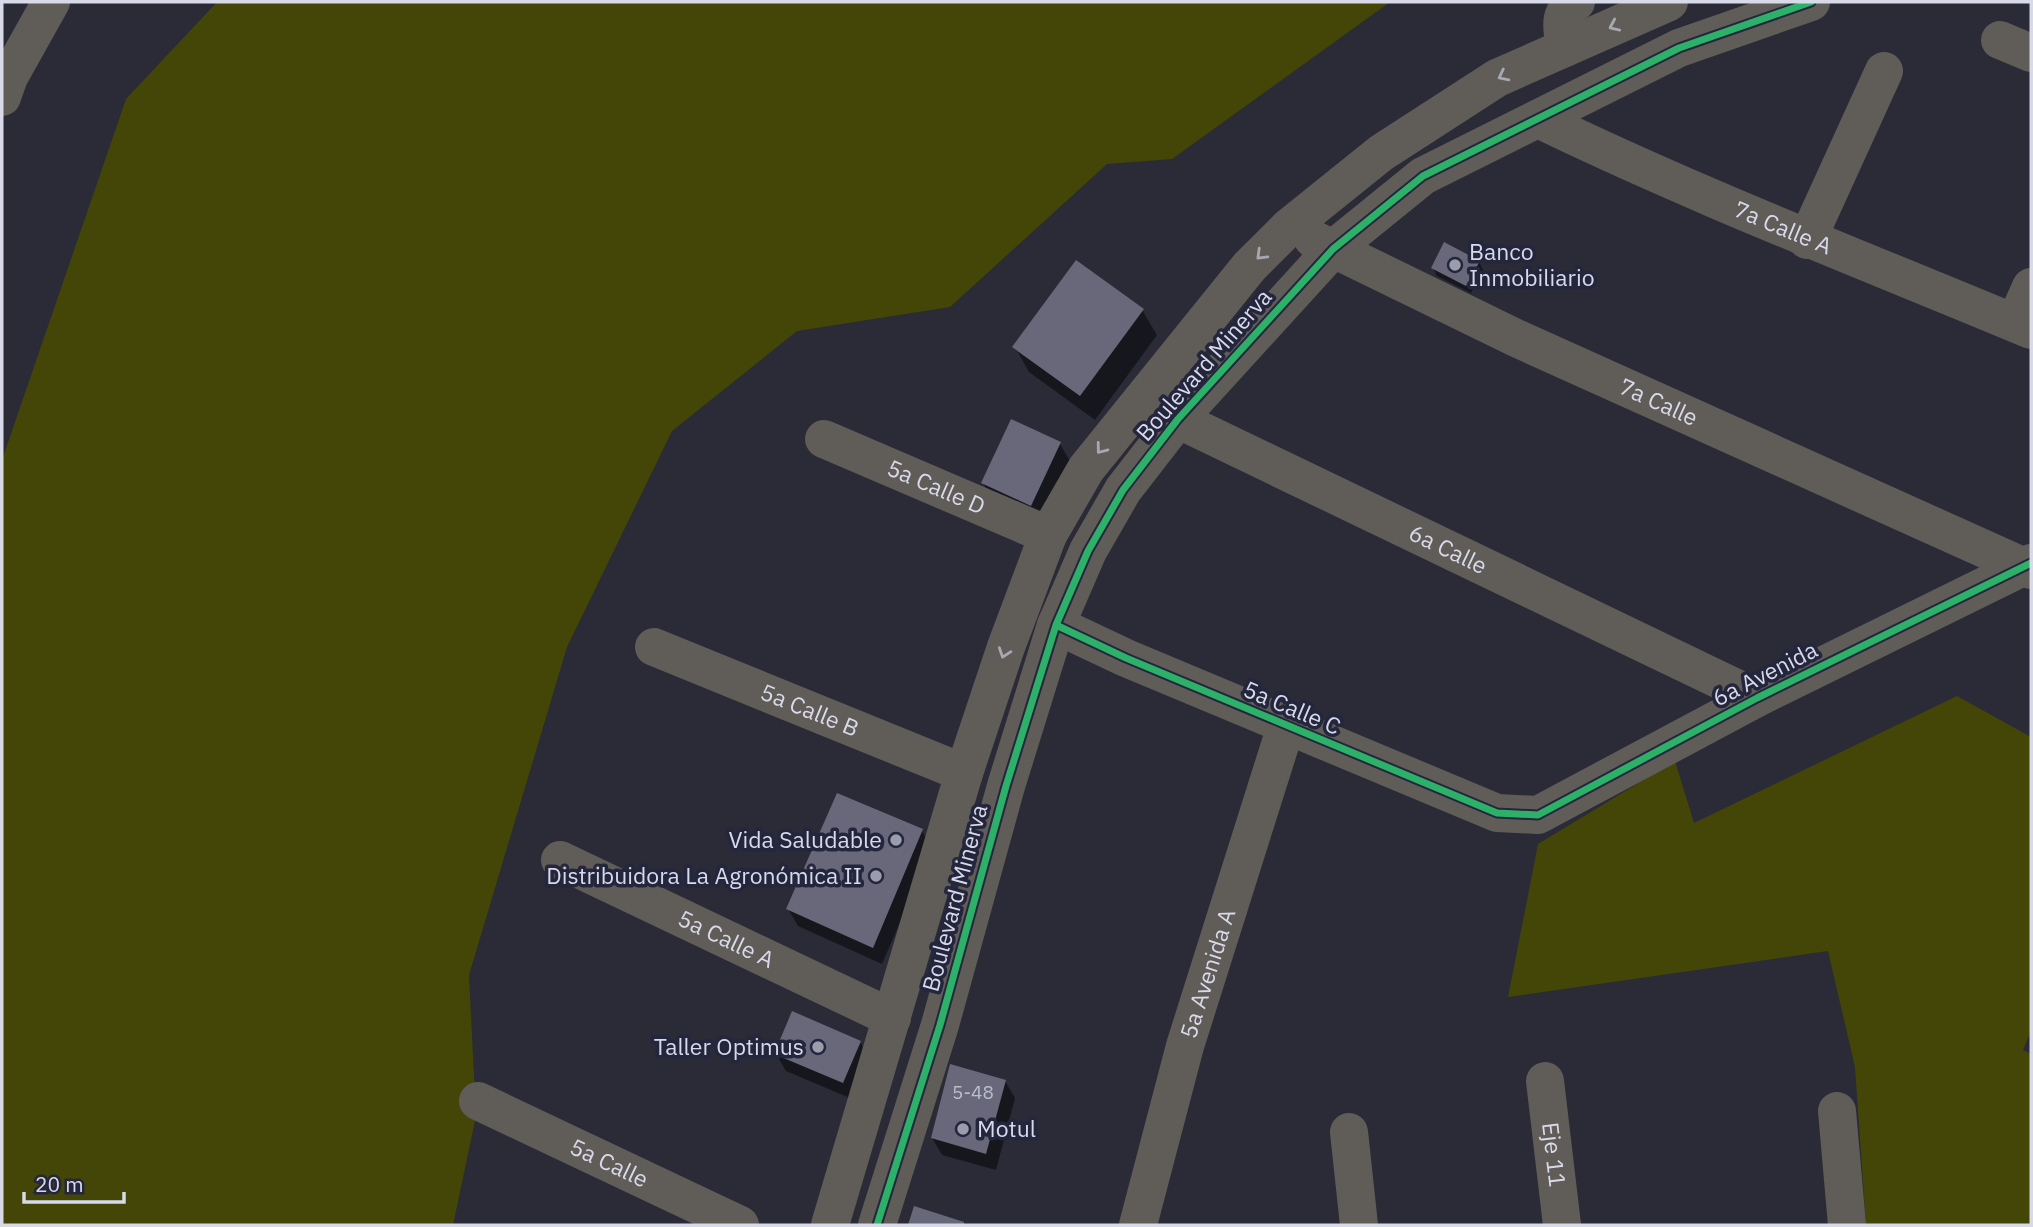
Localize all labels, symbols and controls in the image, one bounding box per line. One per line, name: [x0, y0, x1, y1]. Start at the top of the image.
one-way arrow: [1608, 18, 1621, 32]
one-way arrow: [1498, 68, 1510, 82]
street label: 7a Calle A: [1730, 193, 1837, 261]
place label: Banco Inmobiliario: [1469, 236, 1595, 292]
one-way arrow: [1256, 246, 1269, 259]
marker: Banco Inmobiliario: [1447, 257, 1463, 273]
street label: Boulevard Minerva: [1129, 282, 1278, 447]
street label: 7a Calle: [1615, 370, 1703, 432]
one-way arrow: [1097, 441, 1110, 454]
street label: 5a Calle D: [883, 452, 990, 520]
street label: 6a Calle: [1404, 517, 1492, 580]
street label: 6a Avenida: [1707, 634, 1822, 712]
one-way arrow: [998, 647, 1012, 659]
street label: 5a Calle C: [1239, 673, 1346, 741]
street label: 5a Calle B: [756, 676, 864, 743]
street label: Boulevard Minerva: [915, 801, 993, 995]
place label: Vida Saludable: [728, 824, 882, 854]
marker: Vida Saludable: [888, 832, 904, 848]
place label: Distribuidora La Agronómica II: [546, 860, 862, 890]
marker: Distribuidora La Agronómica II: [868, 868, 884, 884]
street label: 5a Calle A: [673, 902, 780, 974]
street label: 5a Avenida A: [1172, 905, 1241, 1042]
place label: Taller Optimus: [654, 1031, 804, 1061]
marker: Taller Optimus: [810, 1039, 826, 1055]
house number: 5-48: [952, 1080, 994, 1104]
place label: Motul: [977, 1113, 1036, 1143]
street label: Eje 11: [1536, 1120, 1573, 1188]
marker: Motul: [955, 1121, 971, 1137]
street label: 5a Calle: [565, 1131, 654, 1193]
scale bar: [24, 1160, 124, 1204]
text: 20 m: [35, 1170, 84, 1198]

